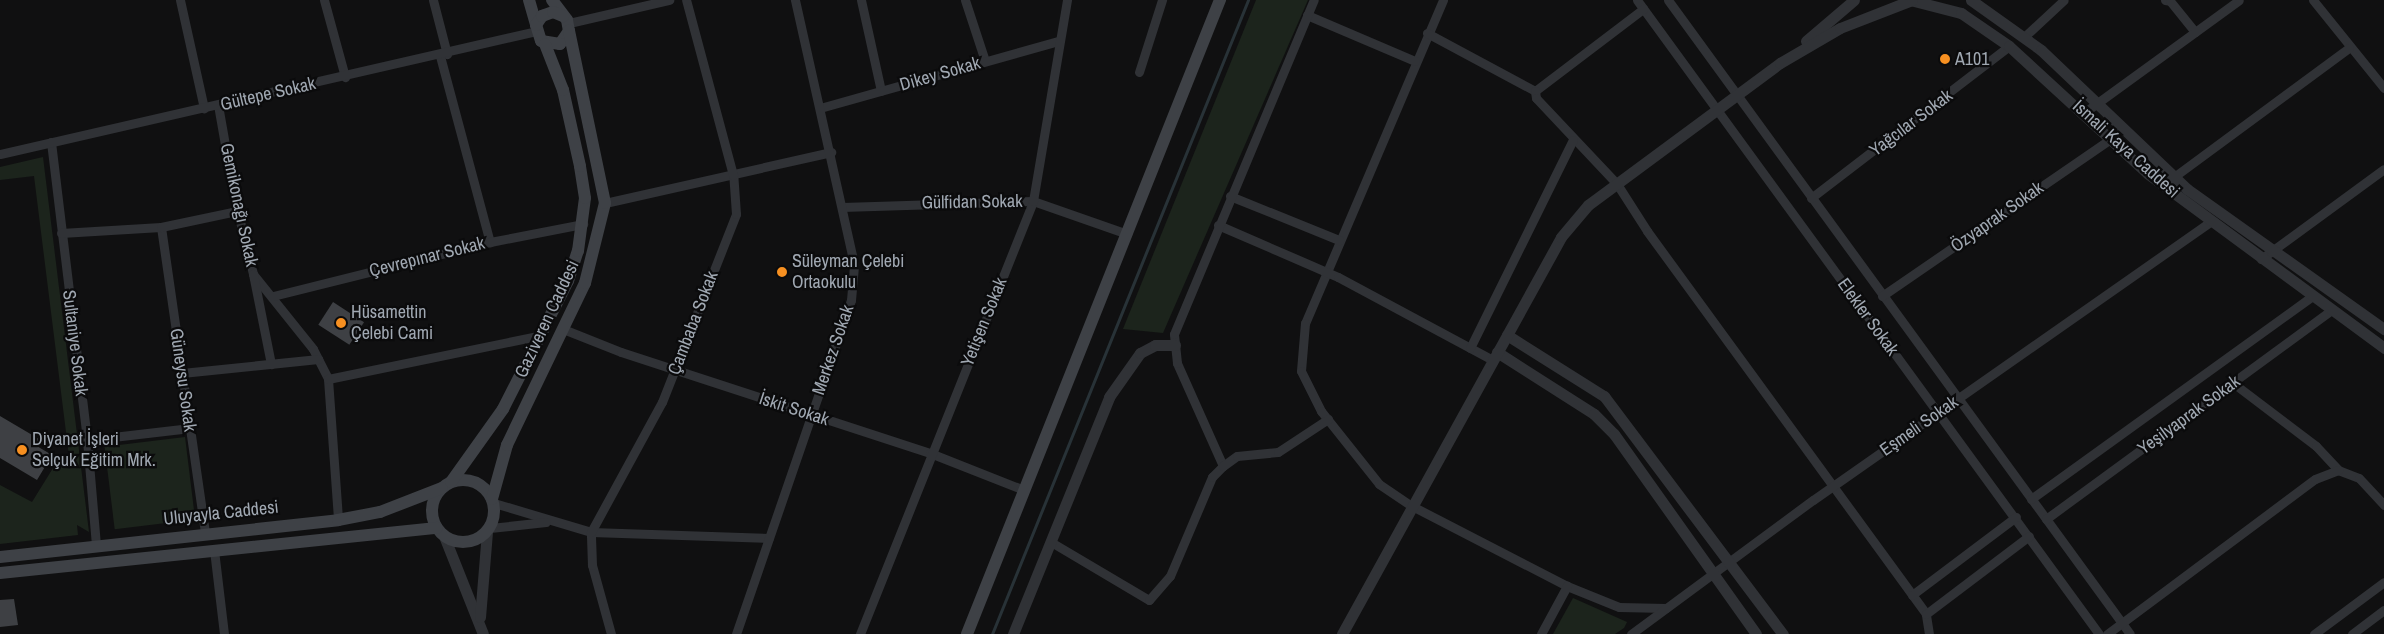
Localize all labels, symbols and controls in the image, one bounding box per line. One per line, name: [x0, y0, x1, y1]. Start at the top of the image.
place label: A101: [1955, 48, 1989, 70]
street label: Dikey Sokak: [897, 52, 983, 96]
marker: A101: [1939, 53, 1951, 65]
street label: Gültepe Sokak: [218, 73, 318, 115]
street label: Yağcılar Sokak: [1865, 85, 1957, 161]
street label: İsmali Kaya Caddesi: [2068, 95, 2184, 203]
street label: Gemikonağı Sokak: [215, 141, 263, 269]
street label: Özyaprak Sokak: [1946, 177, 2048, 257]
street label: Gülfidan Sokak: [921, 190, 1023, 214]
street label: Çevrepınar Sokak: [367, 232, 487, 282]
place label: Süleyman Çelebi Ortaokulu: [792, 251, 904, 294]
street label: Gaziveren Caddesi: [510, 257, 584, 381]
marker: Süleyman Çelebi Ortaokulu: [776, 266, 788, 278]
street label: Çambaba Sokak: [663, 268, 723, 378]
street label: Yetişen Sokak: [956, 274, 1012, 370]
street label: Elekler Sokak: [1833, 274, 1903, 360]
street label: Sultaniye Sokak: [58, 289, 92, 397]
place label: Hüsamettin Çelebi Cami: [351, 302, 433, 344]
street label: Merkez Sokak: [808, 302, 858, 398]
marker: Hüsamettin Çelebi Cami: [335, 317, 347, 329]
street label: Güneysu Sokak: [165, 327, 201, 433]
street label: Yeşilyaprak Sokak: [2134, 371, 2244, 459]
street label: İskit Sokak: [756, 388, 832, 430]
street label: Eşmeli Sokak: [1876, 391, 1962, 461]
place label: Diyanet İşleri Selçuk Eğitim Mrk.: [32, 429, 156, 472]
marker: Diyanet İşleri Selçuk Eğitim Mrk.: [16, 444, 28, 456]
street label: Uluyayla Caddesi: [162, 496, 280, 530]

